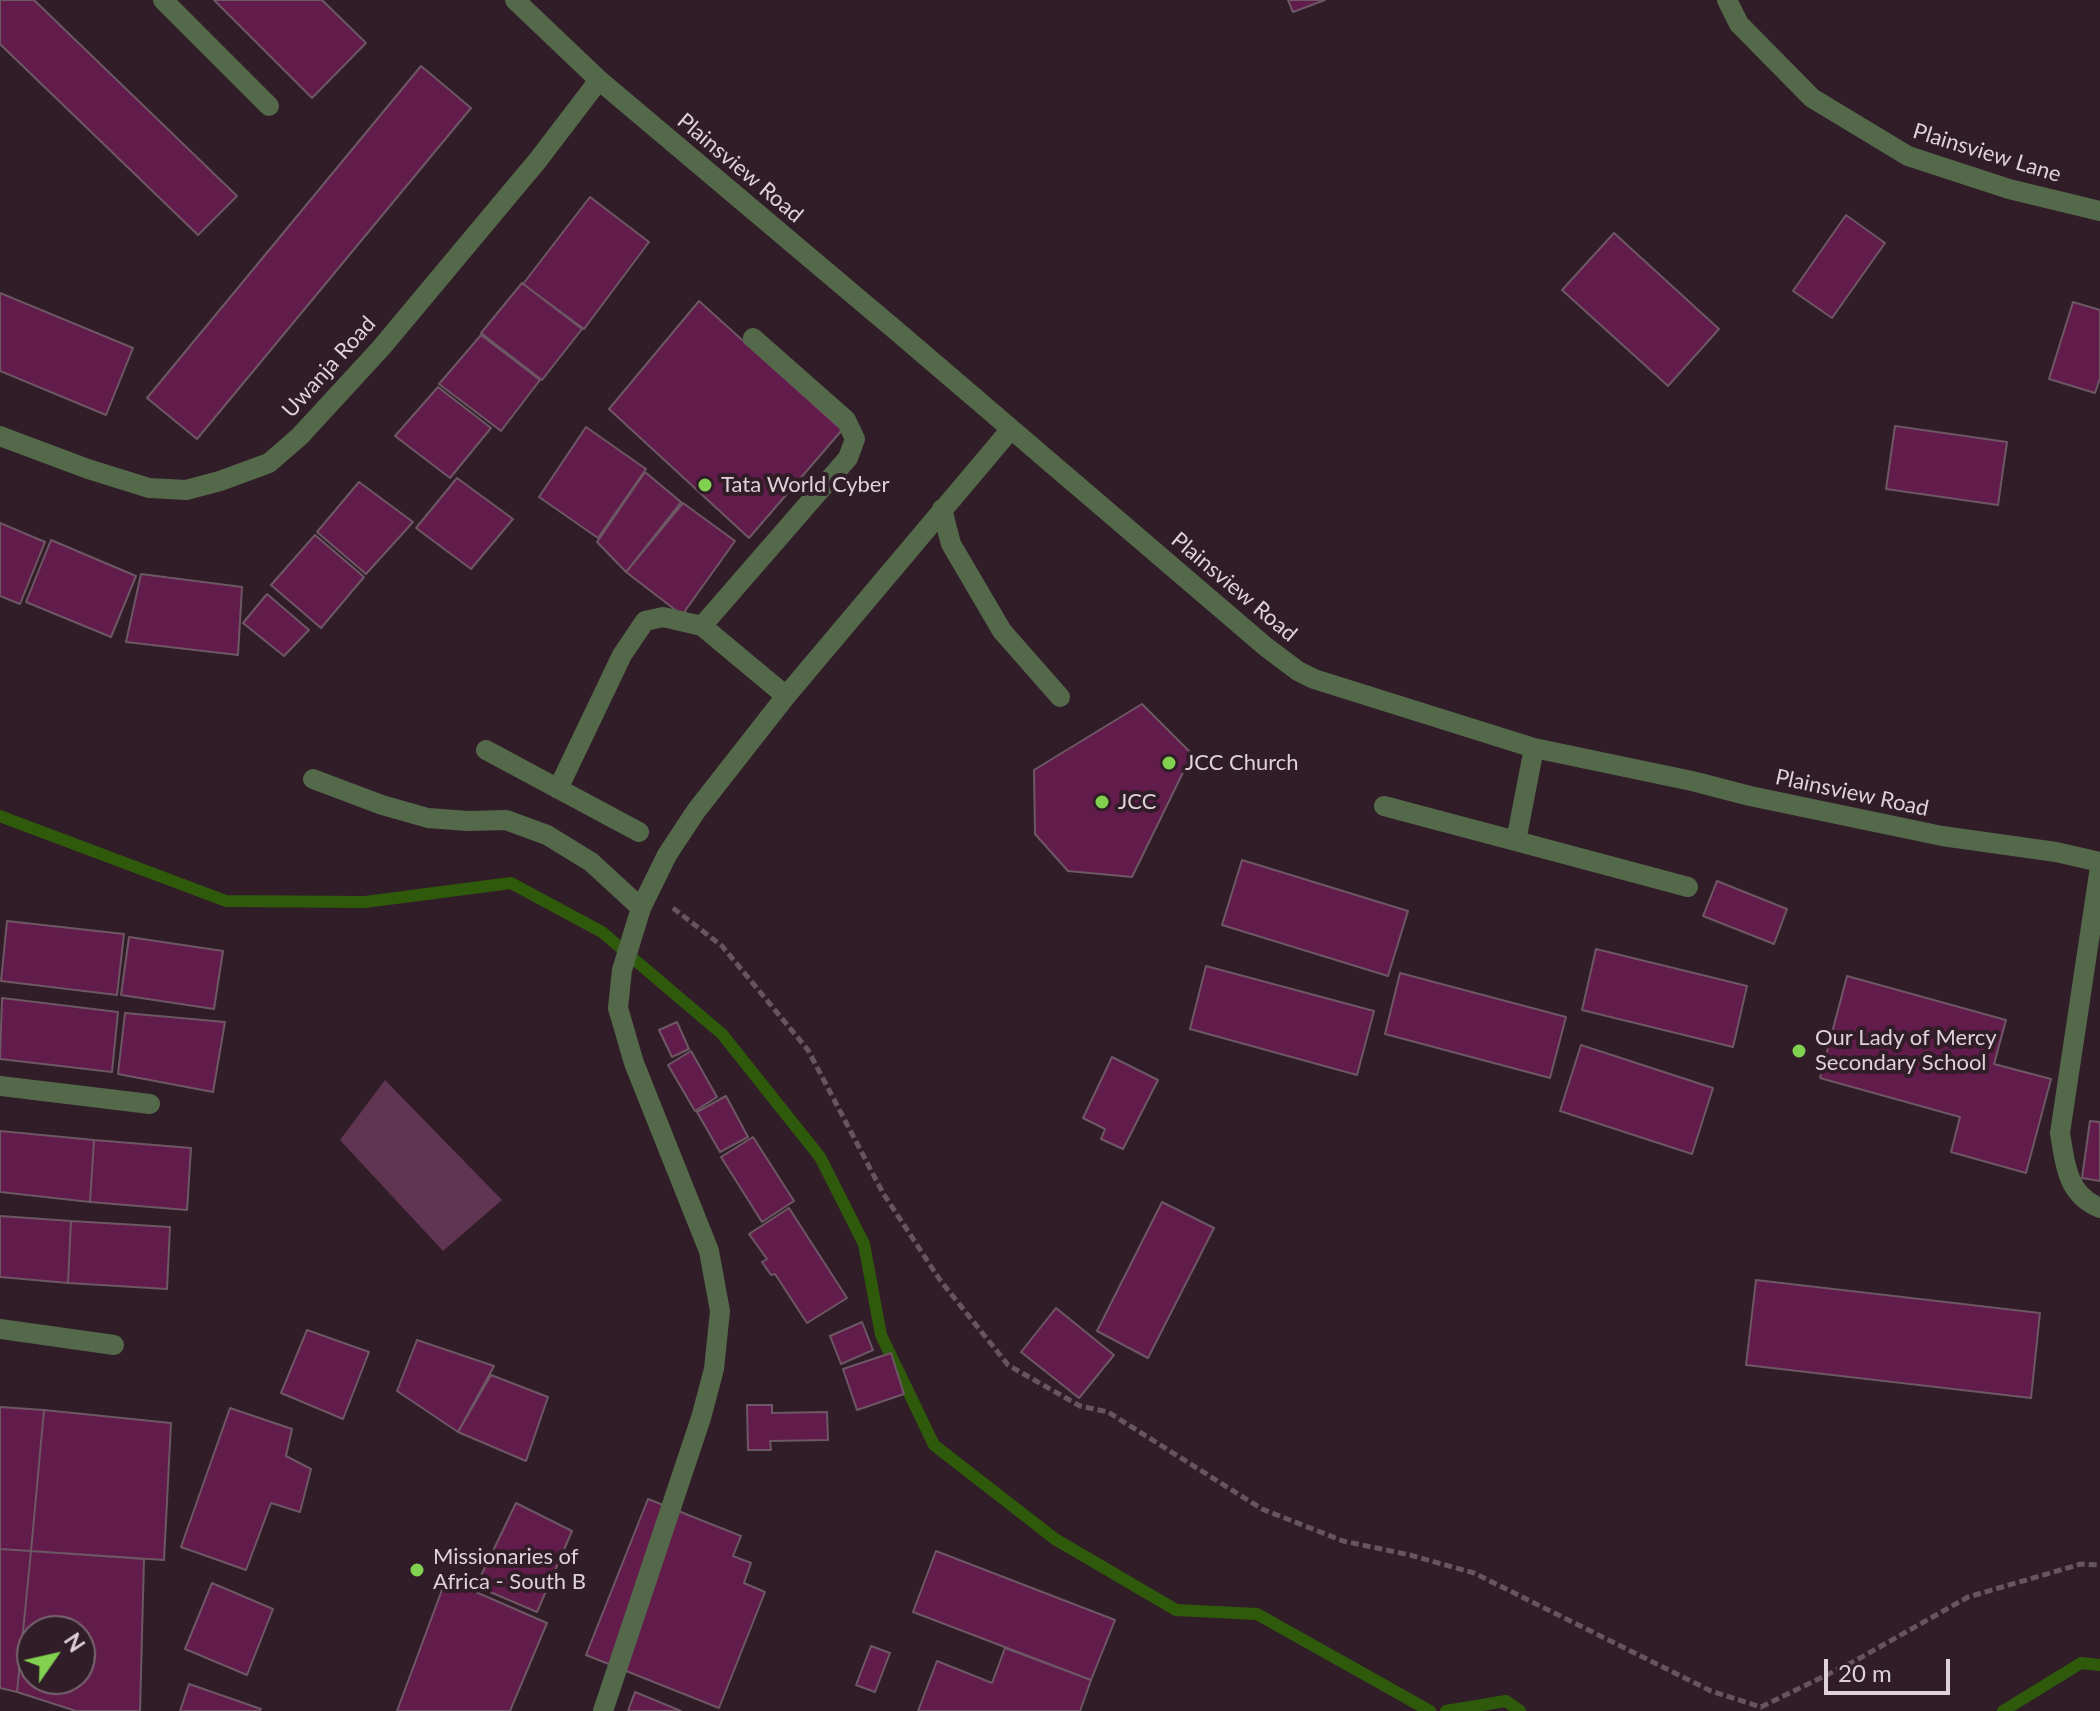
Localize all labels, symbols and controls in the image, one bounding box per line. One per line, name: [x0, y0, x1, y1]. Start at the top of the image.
street label: Plainsview Road: [672, 108, 808, 228]
street label: Plainsview Lane: [1910, 118, 2064, 188]
street label: Uwanja Road: [277, 311, 381, 423]
place label: Tata World Cyber: [721, 472, 889, 498]
marker: Tata World Cyber: [696, 476, 714, 494]
street label: Plainsview Road: [1166, 527, 1302, 647]
place label: JCC Church: [1185, 750, 1299, 776]
marker: JCC Church: [1160, 754, 1178, 772]
street label: Plainsview Road: [1773, 764, 1931, 822]
place label: JCC: [1118, 789, 1156, 815]
marker: JCC: [1093, 793, 1111, 811]
place label: Our Lady of Mercy Secondary School: [1815, 1025, 1997, 1076]
marker: Our Lady of Mercy Secondary School: [1790, 1042, 1808, 1060]
place label: Missionaries of Africa - South B: [433, 1544, 586, 1596]
marker: Missionaries of Africa - South B: [408, 1561, 426, 1579]
north arrow: [16, 1615, 96, 1695]
text: N: [59, 1628, 91, 1657]
scale bar: [1828, 1643, 1954, 1693]
text: 20 m: [1838, 1658, 1892, 1687]

